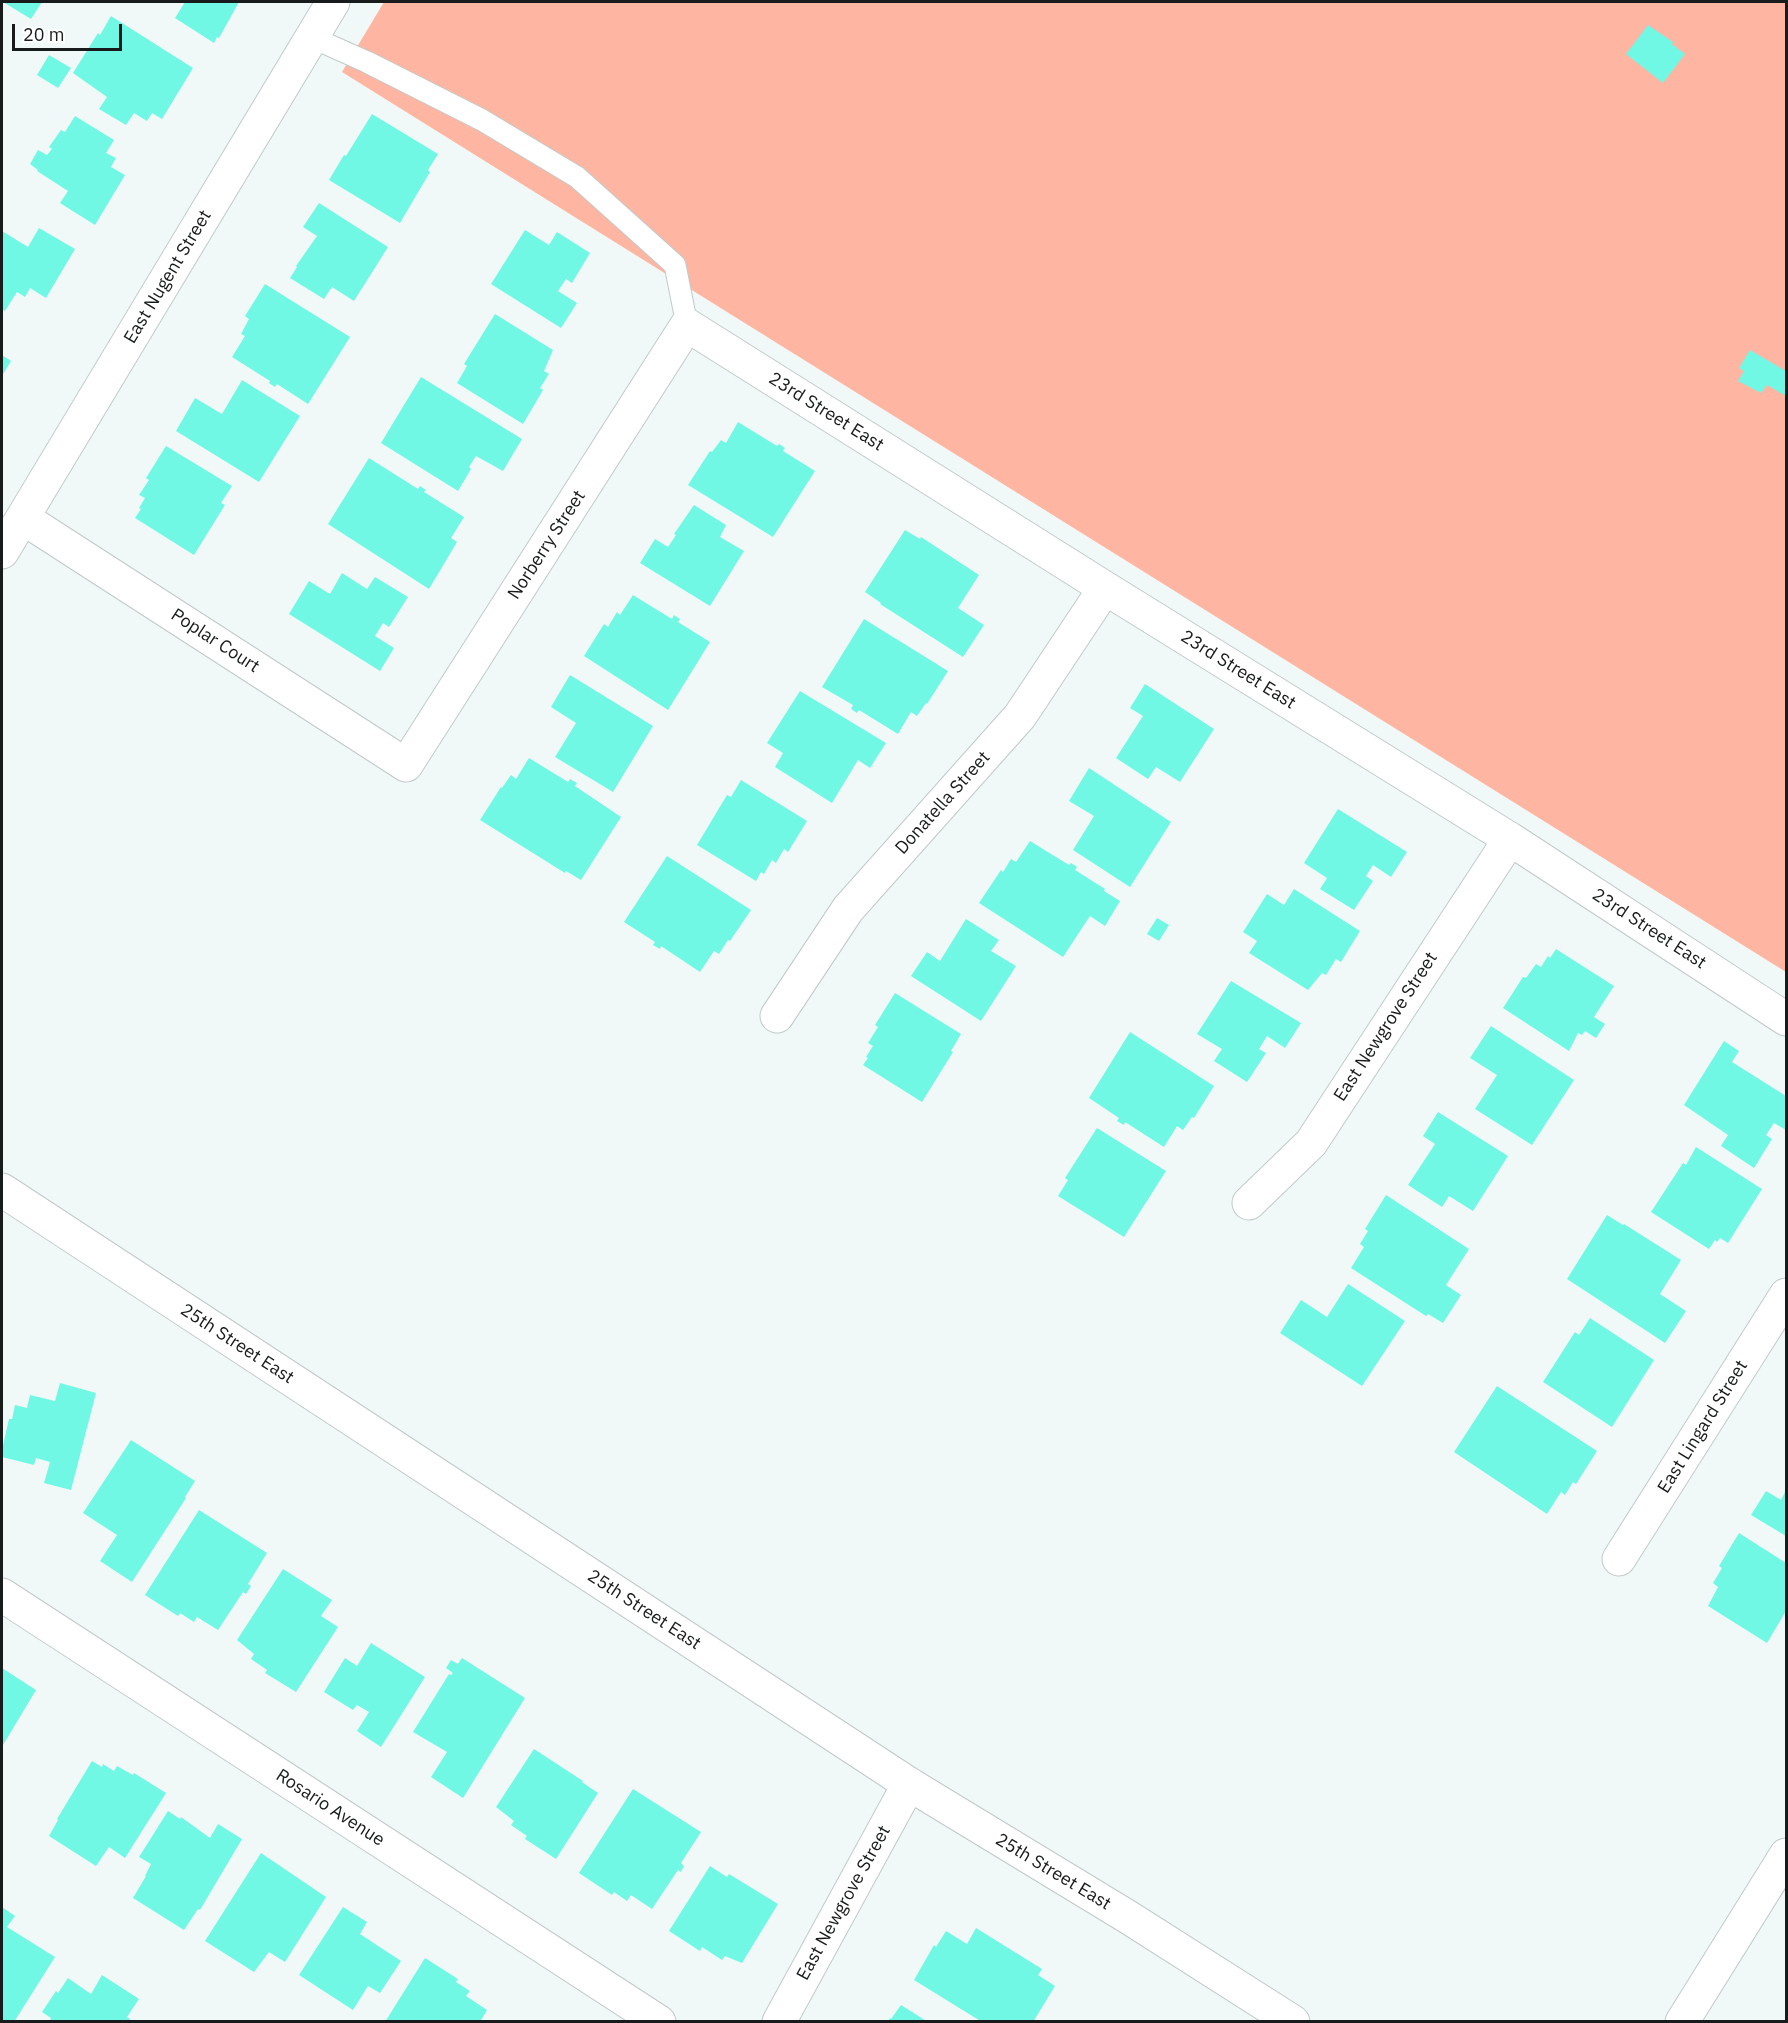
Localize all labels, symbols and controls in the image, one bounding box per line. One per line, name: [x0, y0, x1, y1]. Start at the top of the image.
scale bar: [15, 12, 124, 50]
text: 20 m: [23, 23, 65, 46]
street label: East Nugent Street: [120, 206, 216, 348]
street label: 23rd Street East: [765, 368, 887, 456]
street label: Norberry Street: [504, 486, 590, 604]
street label: Poplar Court: [167, 604, 263, 678]
street label: 23rd Street East: [1177, 626, 1299, 714]
street label: Donatella Street: [891, 747, 995, 859]
street label: 23rd Street East: [1588, 884, 1710, 974]
street label: East Newgrove Street: [1330, 948, 1442, 1106]
street label: 25th Street East: [176, 1299, 298, 1389]
street label: East Lingard Street: [1653, 1357, 1753, 1497]
street label: 25th Street East: [583, 1565, 705, 1655]
street label: Rosario Avenue: [272, 1765, 388, 1851]
street label: East Newgrove Street: [792, 1822, 896, 1984]
street label: 25th Street East: [991, 1829, 1115, 1915]

